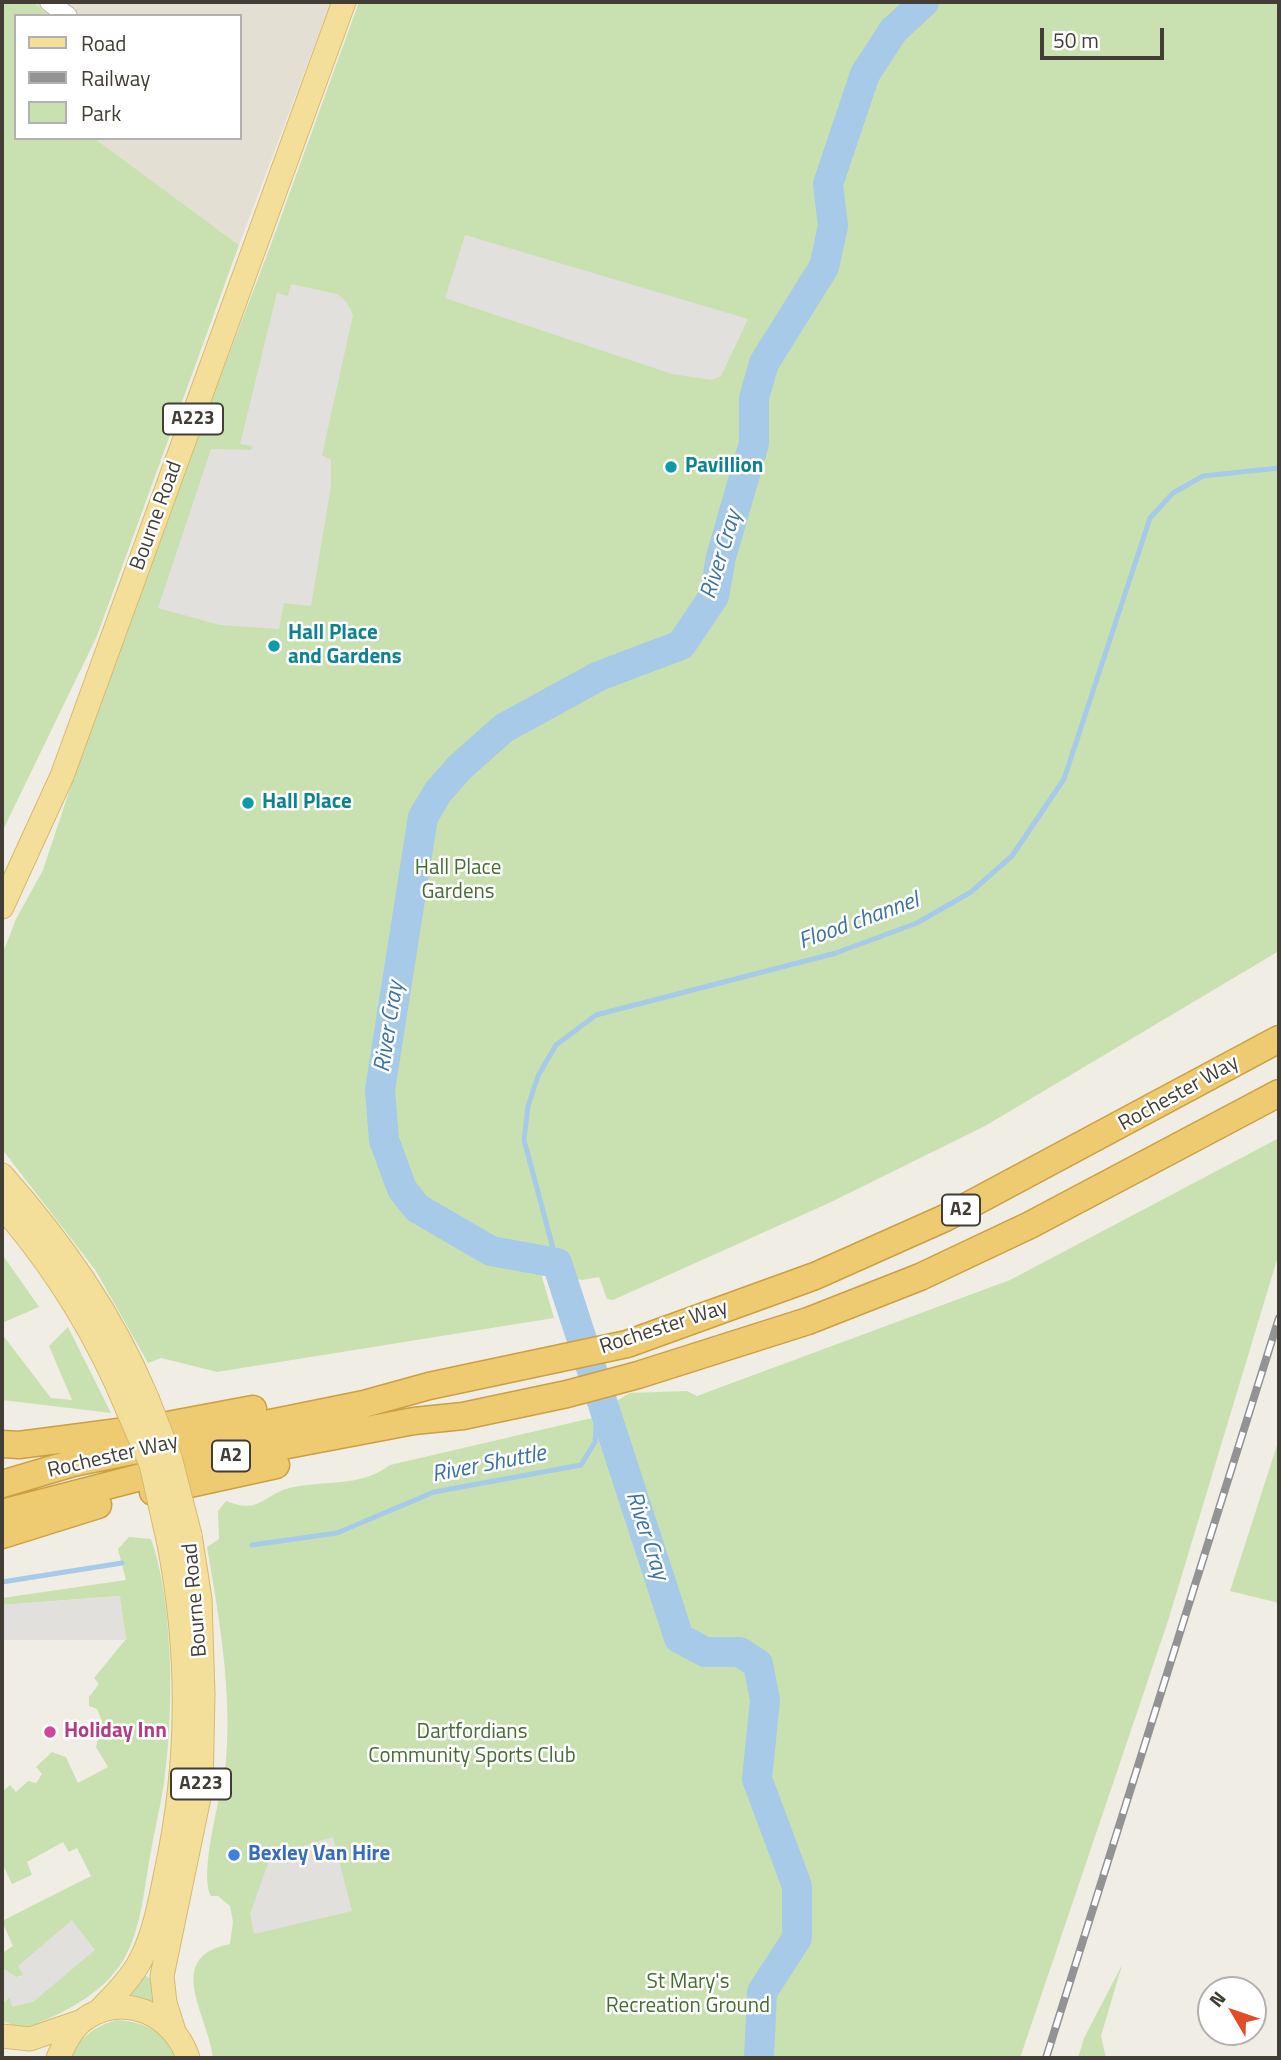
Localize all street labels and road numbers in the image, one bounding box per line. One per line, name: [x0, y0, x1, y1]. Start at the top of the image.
road number: A223: [163, 404, 223, 434]
street label: Bourne Road: [126, 458, 188, 574]
street label: Rochester Way: [1115, 1051, 1243, 1137]
road number: A2: [942, 1194, 980, 1226]
street label: Rochester Way: [597, 1295, 731, 1361]
street label: Rochester Way: [45, 1430, 181, 1484]
road number: A2: [212, 1440, 250, 1472]
street label: Bourne Road: [178, 1542, 214, 1658]
road number: A223: [171, 1768, 231, 1800]

